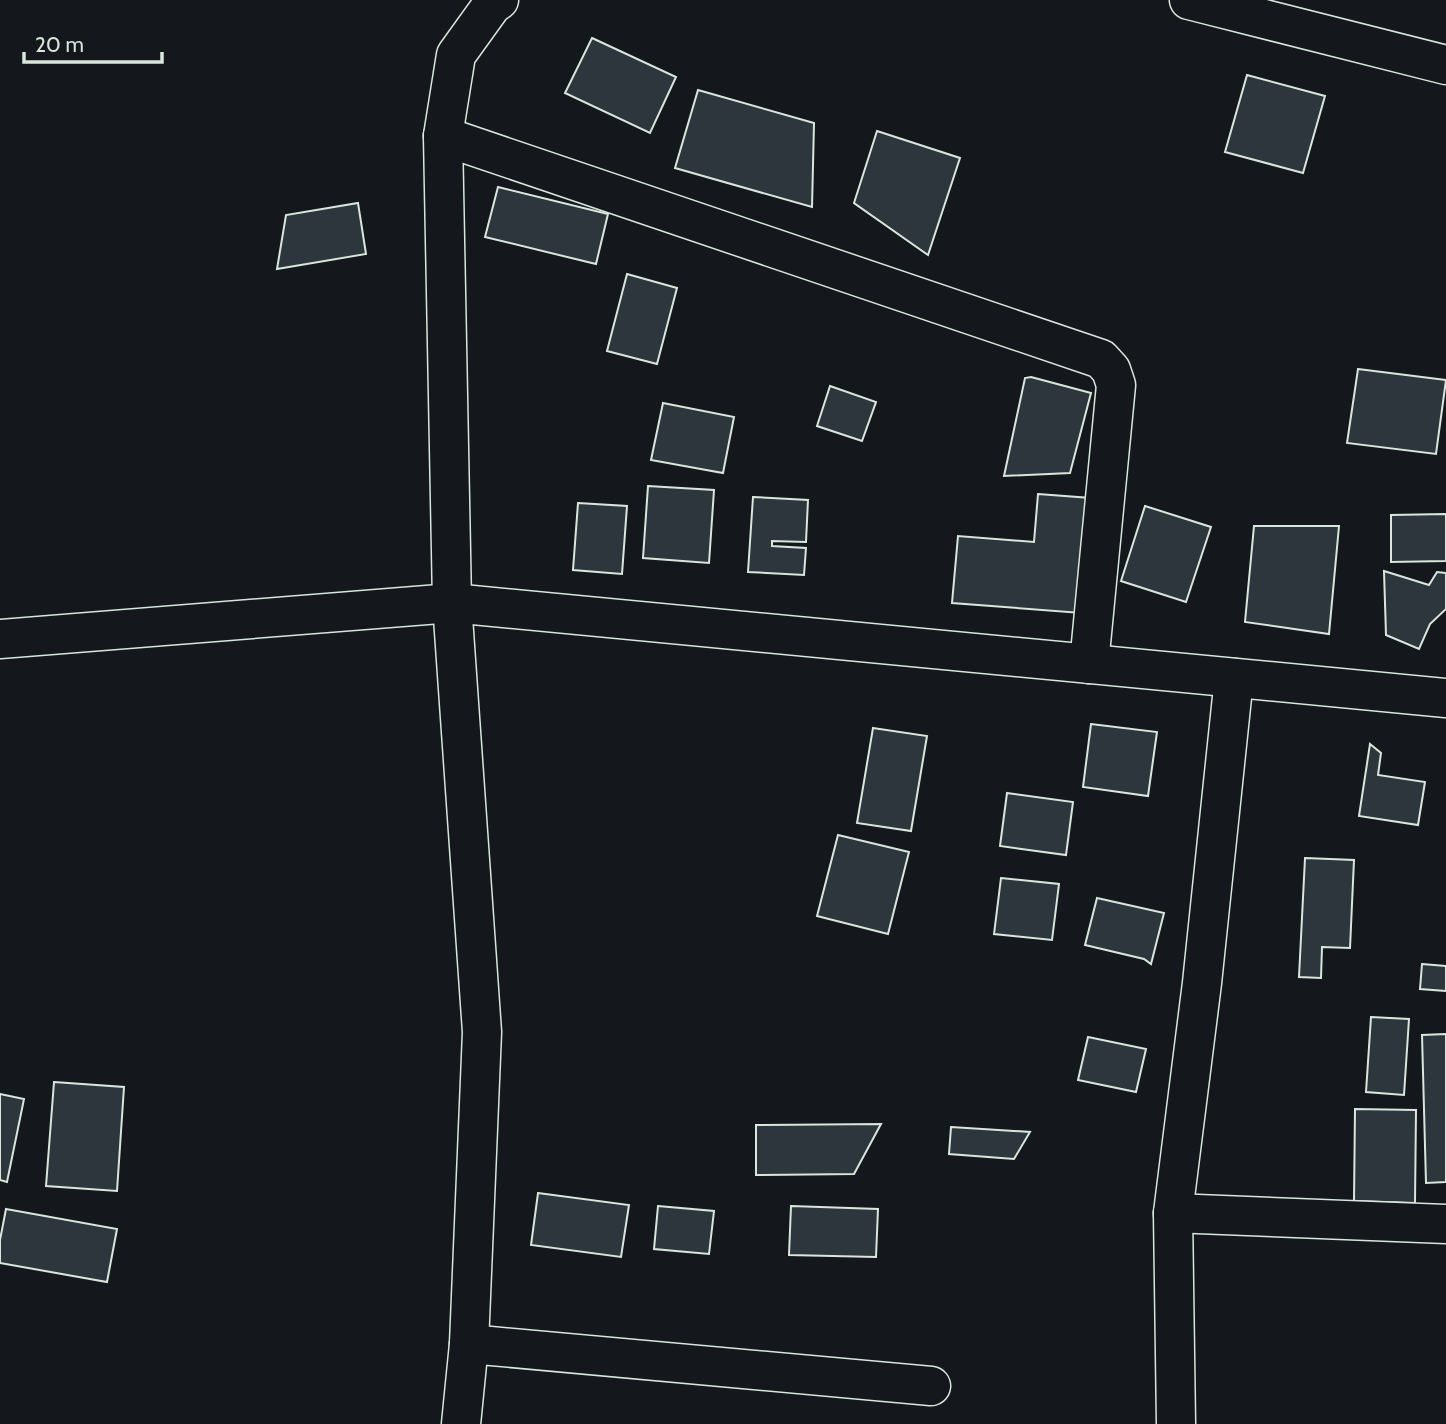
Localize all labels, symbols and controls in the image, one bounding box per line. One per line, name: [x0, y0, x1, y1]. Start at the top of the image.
scale bar: [24, 21, 163, 65]
text: 20 m: [35, 32, 84, 57]

